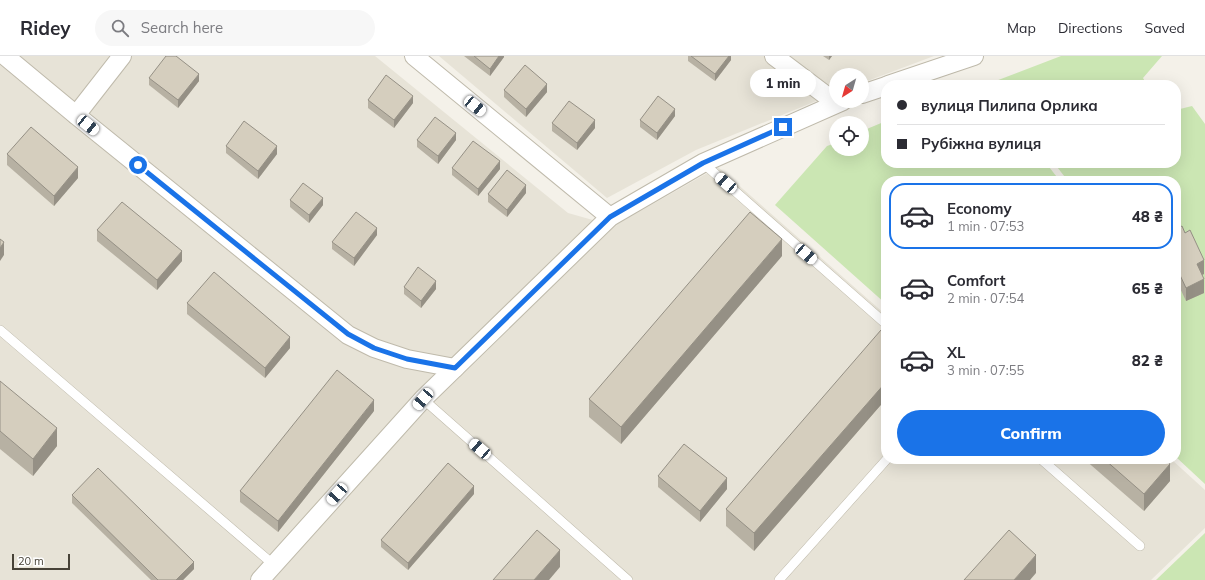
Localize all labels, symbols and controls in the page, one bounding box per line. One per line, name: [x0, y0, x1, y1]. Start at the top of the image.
search box: [95, 10, 375, 46]
text: Ridey: [20, 16, 71, 40]
icon: search: [109, 17, 131, 39]
text: Search here: [141, 18, 223, 37]
text: Map: [1007, 19, 1036, 37]
text: Directions: [1058, 19, 1123, 37]
text: Saved: [1145, 19, 1185, 37]
north arrow: [829, 68, 869, 108]
map controls: [829, 68, 869, 156]
callout: 1 min: [750, 69, 816, 97]
text: 1 min: [766, 75, 800, 91]
car: [462, 94, 488, 118]
text: вулиця Пилипа Орлика: [921, 96, 1098, 115]
car: [75, 113, 101, 137]
button: locate: [829, 116, 869, 156]
route end: [774, 118, 792, 136]
text: Рубіжна вулиця: [921, 134, 1041, 153]
route start: [129, 156, 147, 174]
car: [713, 171, 739, 195]
icon: car: [899, 198, 935, 234]
text: Economy: [947, 199, 1012, 218]
text: 48 ₴: [1132, 207, 1163, 226]
text: 1 min · 07:53: [947, 218, 1024, 234]
car: [793, 242, 819, 266]
icon: car: [899, 270, 935, 306]
text: Comfort: [947, 271, 1005, 290]
text: 65 ₴: [1132, 279, 1163, 298]
text: 2 min · 07:54: [947, 290, 1024, 306]
icon: car: [899, 342, 935, 378]
text: XL: [947, 343, 965, 362]
text: 82 ₴: [1132, 351, 1163, 370]
text: 3 min · 07:55: [947, 362, 1024, 378]
car: [411, 386, 435, 412]
button: Confirm: [897, 410, 1165, 456]
car: [467, 437, 493, 461]
car: [325, 481, 349, 507]
scale bar: [12, 552, 70, 571]
text: 20 m: [18, 554, 44, 568]

